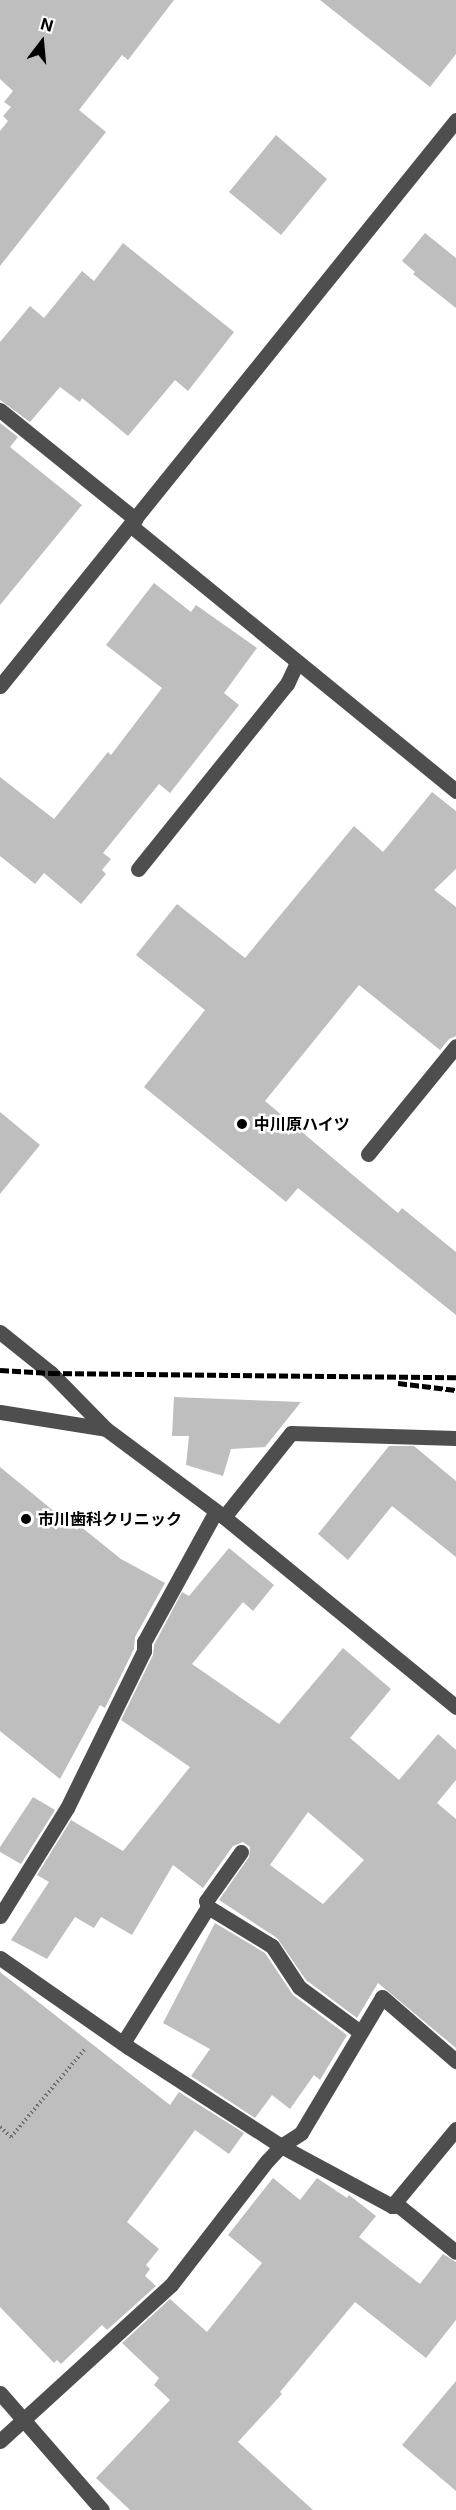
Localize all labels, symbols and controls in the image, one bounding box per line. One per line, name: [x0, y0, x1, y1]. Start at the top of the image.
north arrow: [12, 12, 72, 72]
text: N: [38, 13, 56, 36]
place label: 中川原ハイツ: [254, 1114, 350, 1134]
marker: 中川原ハイツ: [235, 1117, 249, 1131]
place label: 市川歯科クリニック: [38, 1509, 182, 1529]
marker: 市川歯科クリニック: [19, 1512, 33, 1526]

